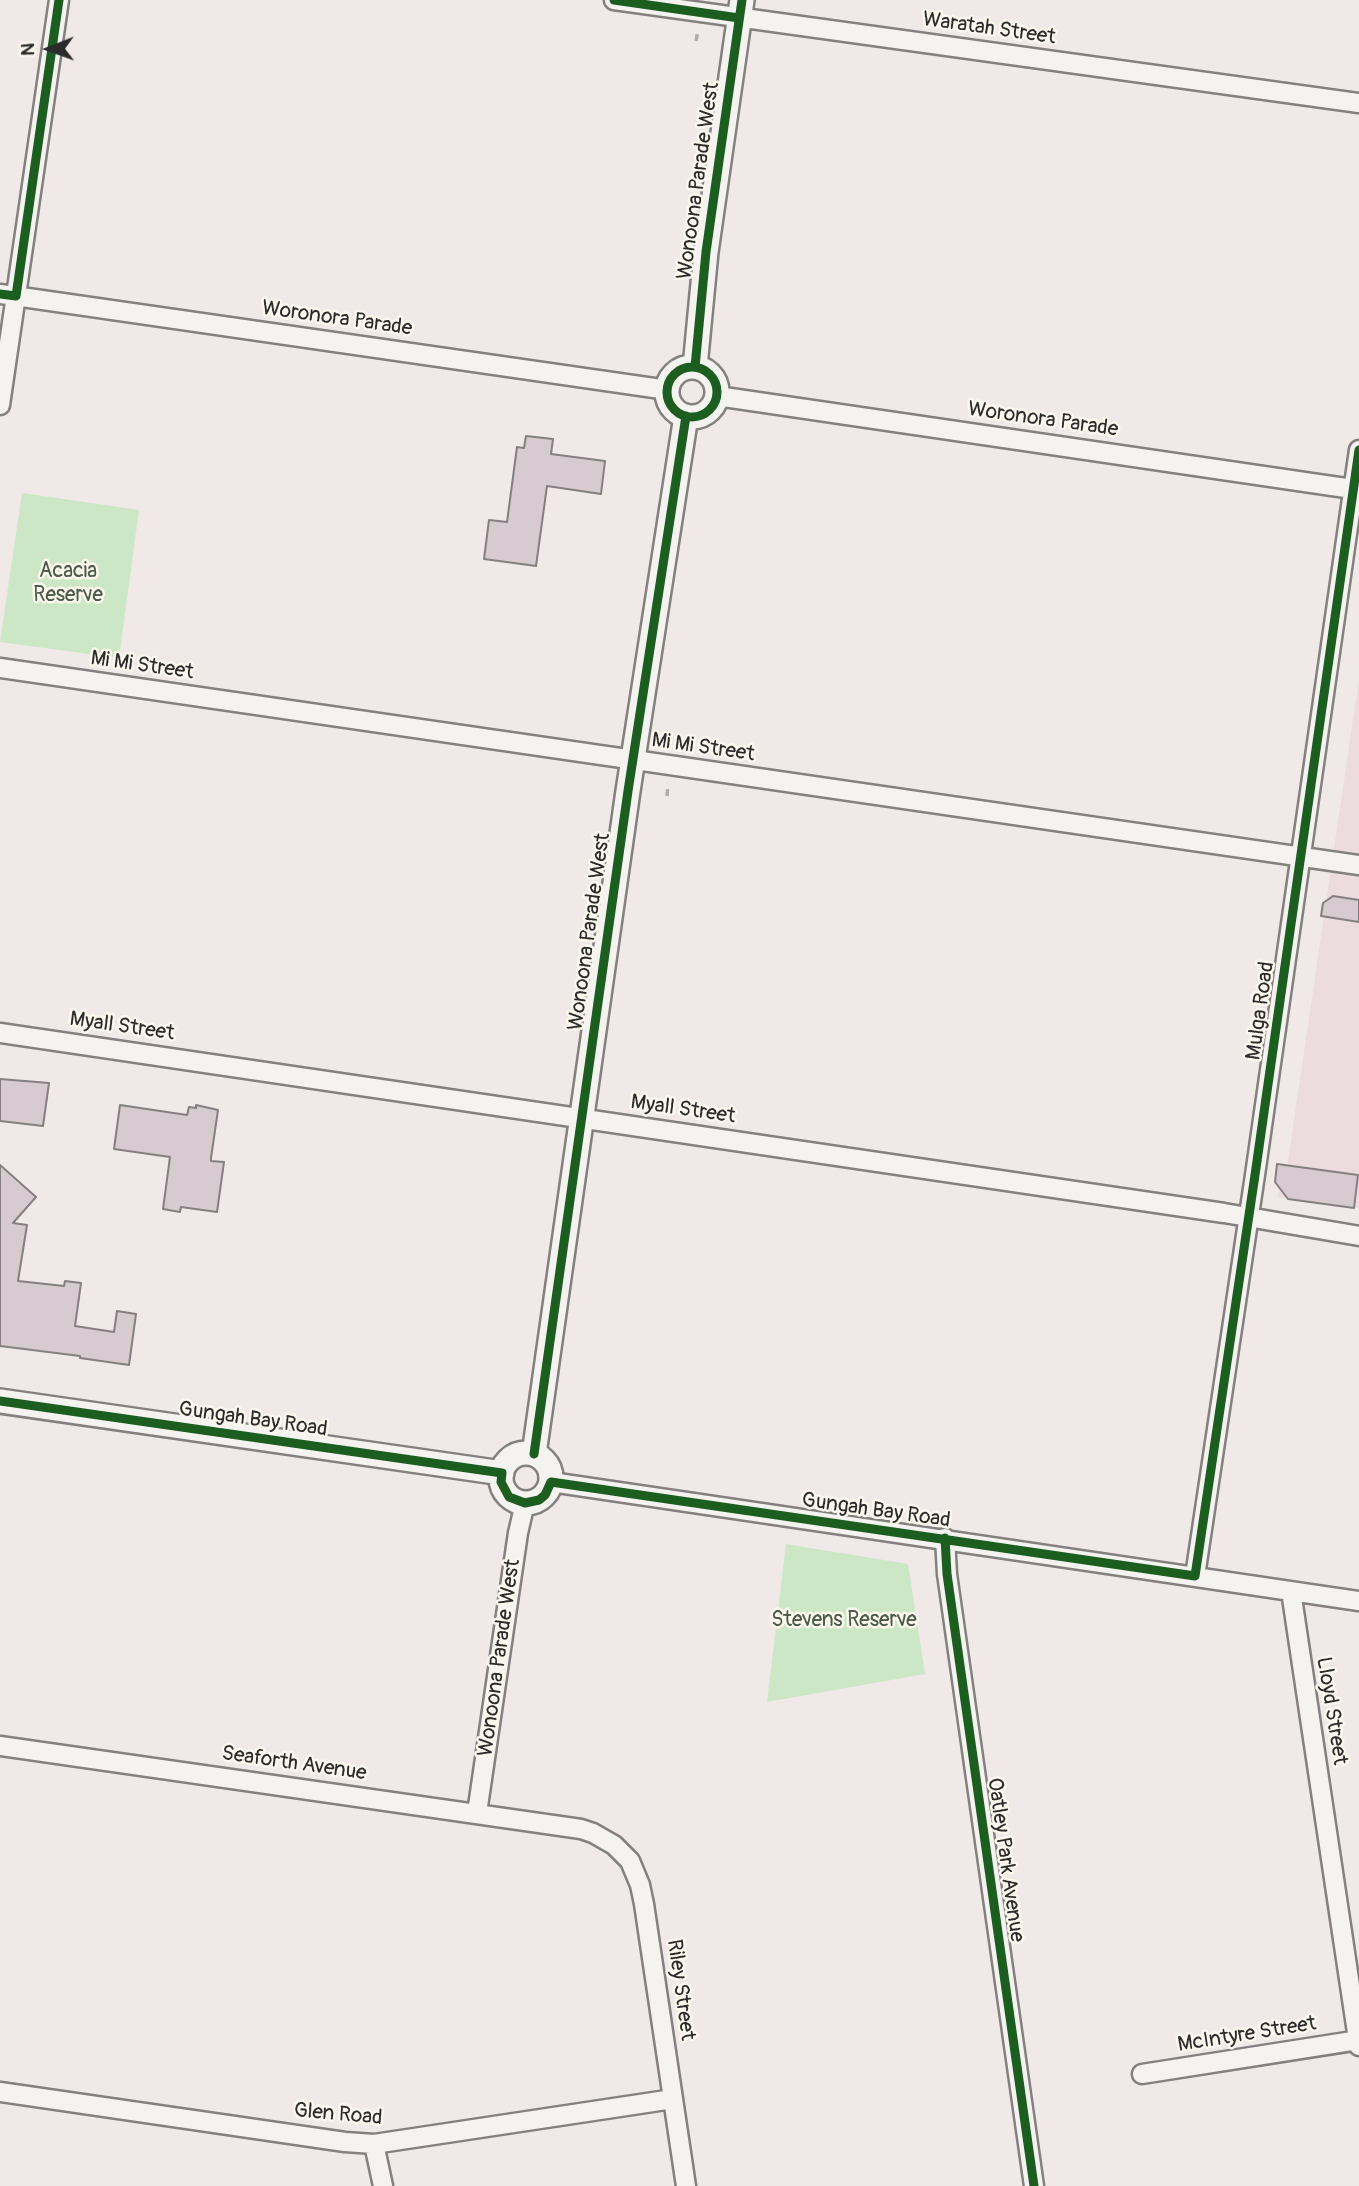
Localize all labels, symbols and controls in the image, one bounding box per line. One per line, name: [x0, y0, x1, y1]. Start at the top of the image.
street label: Waratah Street: [921, 7, 1057, 51]
north arrow: [14, 14, 84, 84]
text: N: [16, 43, 40, 56]
street label: Wonoona Parade West: [673, 81, 725, 281]
street label: Woronora Parade: [260, 296, 414, 342]
street label: Woronora Parade: [966, 397, 1120, 443]
park label: Acacia Reserve: [33, 559, 103, 609]
street label: Mi Mi Street: [89, 646, 195, 686]
street label: Mi Mi Street: [650, 728, 756, 768]
street label: Wonoona Parade West: [564, 832, 616, 1032]
street label: Mulga Road: [1242, 960, 1280, 1062]
street label: Myall Street: [68, 1007, 176, 1047]
street label: Myall Street: [629, 1090, 737, 1130]
street label: Gungah Bay Road: [177, 1397, 329, 1443]
street label: Gungah Bay Road: [800, 1488, 952, 1534]
street label: Wonoona Parade West: [474, 1558, 526, 1758]
park label: Stevens Reserve: [771, 1608, 917, 1634]
street label: Lloyd Street: [1310, 1655, 1352, 1767]
street label: Seaforth Avenue: [220, 1741, 368, 1787]
street label: Oatley Park Avenue: [981, 1776, 1029, 1944]
street label: Riley Street: [660, 1938, 700, 2042]
street label: McIntyre Street: [1176, 2012, 1318, 2058]
street label: Glen Road: [293, 2099, 383, 2131]

